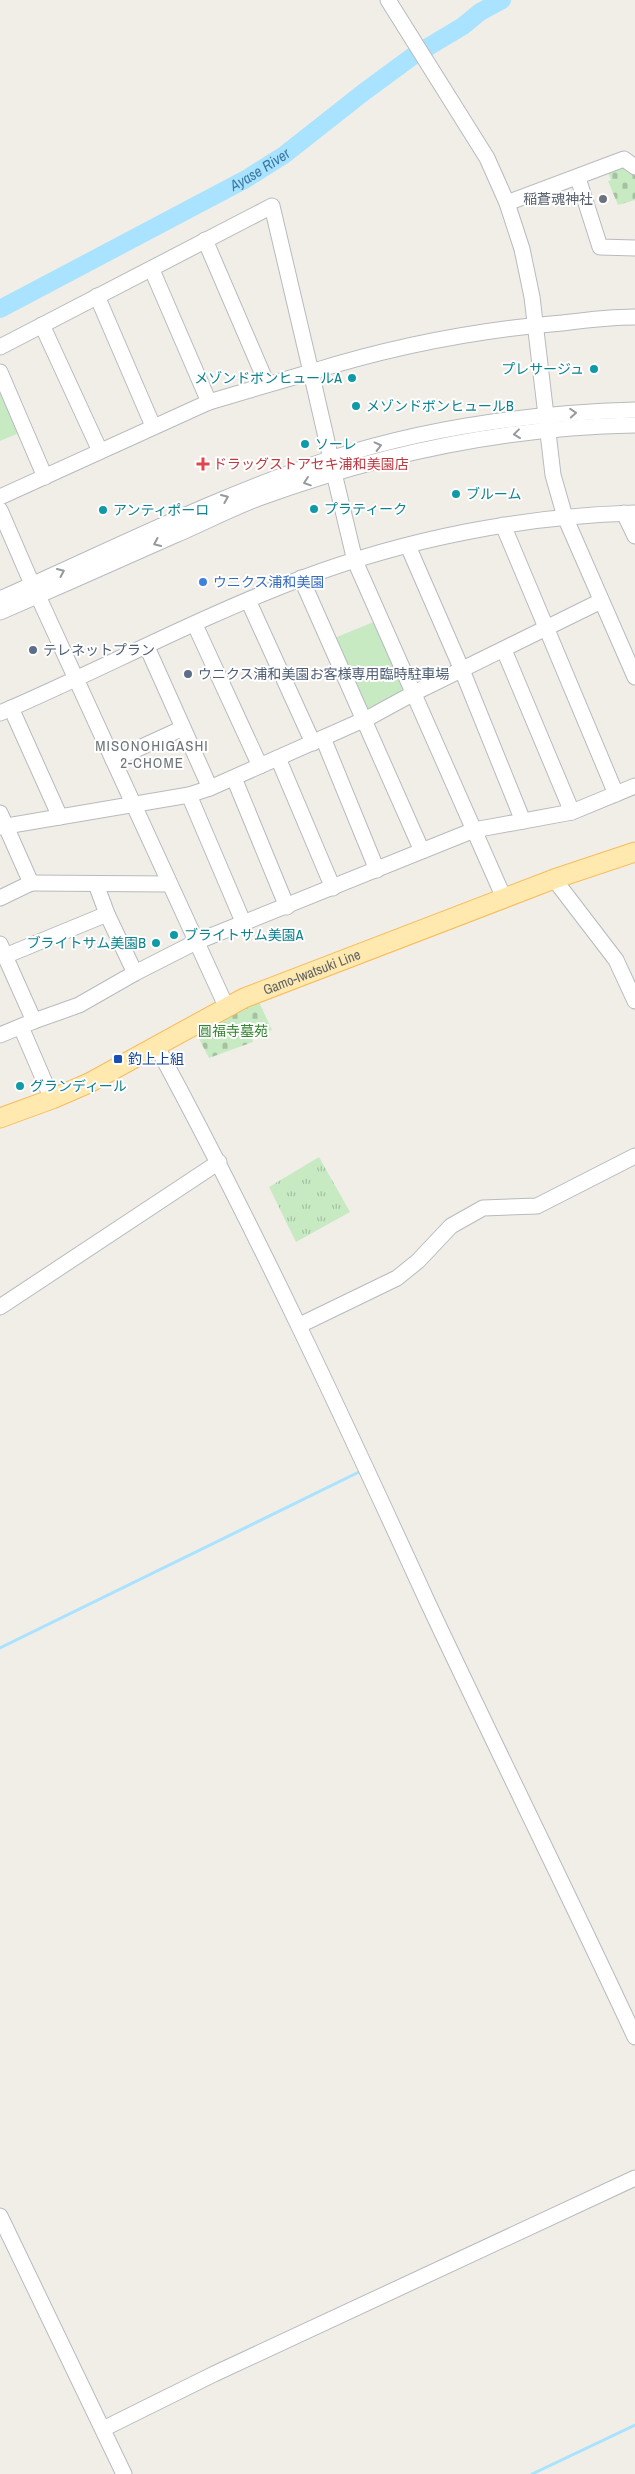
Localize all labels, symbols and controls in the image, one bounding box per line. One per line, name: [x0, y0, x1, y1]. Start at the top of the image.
water label: Ayase River: [225, 143, 295, 196]
place label: 稲蒼魂神社: [523, 190, 593, 208]
marker: 稲蒼魂神社: [597, 193, 609, 205]
place label: プレサージュ: [501, 360, 584, 378]
marker: プレサージュ: [588, 363, 600, 375]
place label: メゾンドボンヒュールA: [194, 369, 342, 387]
marker: メゾンドボンヒュールA: [346, 372, 358, 384]
place label: メゾンドボンヒュールB: [366, 397, 514, 415]
marker: メゾンドボンヒュールB: [350, 400, 362, 412]
one-way arrow: [569, 408, 577, 419]
one-way arrow: [512, 428, 520, 439]
place label: ソーレ: [315, 435, 357, 453]
marker: ソーレ: [299, 438, 311, 450]
one-way arrow: [374, 441, 383, 452]
place label: ドラッグストアセキ浦和美園店: [213, 455, 409, 473]
marker: ドラッグストアセキ浦和美園店: [197, 458, 209, 470]
one-way arrow: [304, 476, 312, 486]
place label: ブルーム: [466, 485, 522, 503]
marker: ブルーム: [450, 488, 462, 500]
one-way arrow: [220, 494, 229, 505]
place label: プラティーク: [324, 500, 407, 518]
place label: アンティポーロ: [113, 501, 210, 519]
marker: プラティーク: [308, 503, 320, 515]
marker: アンティポーロ: [97, 504, 109, 516]
one-way arrow: [153, 537, 162, 548]
one-way arrow: [56, 568, 65, 579]
place label: ウニクス浦和美園: [213, 573, 325, 591]
marker: ウニクス浦和美園: [197, 576, 209, 588]
place label: テレネットプラン: [43, 641, 155, 659]
marker: テレネットプラン: [27, 644, 39, 656]
place label: ウニクス浦和美園お客様専用臨時駐車場: [198, 665, 450, 683]
marker: ウニクス浦和美園お客様専用臨時駐車場: [182, 668, 194, 680]
district label: MISONOHIGASHI 2-CHOME: [95, 735, 209, 773]
place label: ブライトサム美園A: [184, 926, 304, 944]
marker: ブライトサム美園A: [168, 929, 180, 941]
place label: ブライトサム美園B: [27, 934, 146, 952]
marker: ブライトサム美園B: [150, 937, 162, 949]
street label: Gamo-Iwatsuki Line: [260, 945, 363, 999]
park label: 圓福寺墓苑: [198, 1022, 268, 1040]
place label: 釣上上組: [128, 1050, 184, 1068]
marker: 釣上上組: [112, 1053, 124, 1065]
place label: グランディール: [30, 1077, 127, 1095]
marker: グランディール: [14, 1080, 26, 1092]

